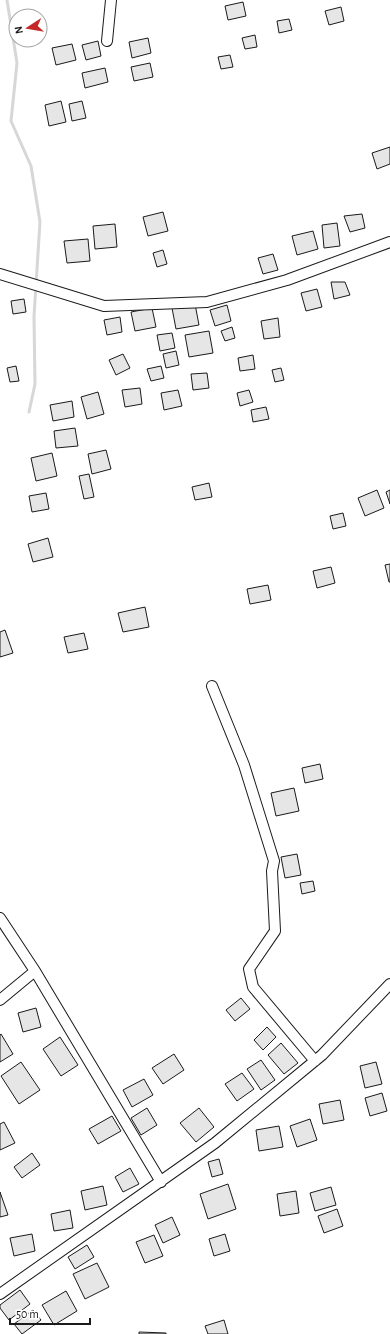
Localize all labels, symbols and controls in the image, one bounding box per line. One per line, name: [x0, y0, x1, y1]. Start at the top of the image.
north arrow: [8, 8, 48, 48]
text: N: [13, 25, 25, 35]
scale bar: [10, 1300, 90, 1326]
text: 50 m: [16, 1308, 39, 1320]

